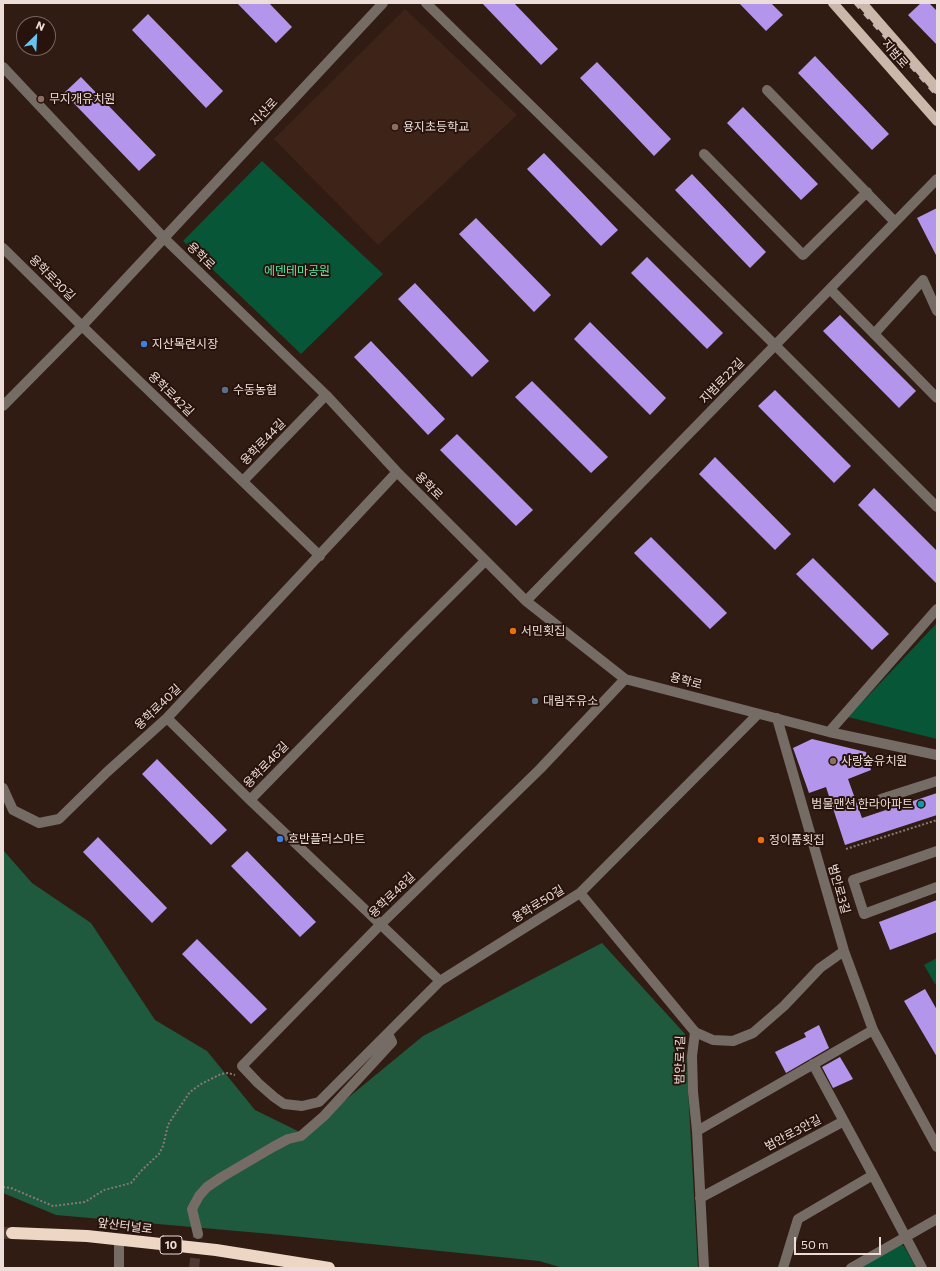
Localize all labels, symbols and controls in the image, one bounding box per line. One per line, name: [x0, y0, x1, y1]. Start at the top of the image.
north arrow: [16, 16, 56, 56]
text: N: [34, 18, 47, 33]
street label: 지범로: [879, 37, 911, 71]
place label: 무지개유치원: [49, 92, 115, 106]
marker: 무지개유치원: [36, 94, 46, 104]
street label: 지산로: [247, 95, 281, 129]
place label: 용지초등학교: [403, 120, 469, 134]
marker: 용지초등학교: [390, 122, 400, 132]
street label: 용학로: [184, 239, 218, 273]
street label: 용학로30길: [26, 252, 78, 304]
park label: 에덴테마공원: [264, 264, 330, 278]
place label: 지산목련시장: [152, 337, 218, 351]
marker: 지산목련시장: [139, 339, 149, 349]
street label: 지범로22길: [697, 355, 747, 407]
street label: 용학로42길: [145, 369, 197, 419]
place label: 수동농협: [233, 383, 277, 397]
marker: 수동농협: [220, 385, 230, 395]
street label: 용학로44길: [237, 416, 289, 468]
street label: 용학로: [412, 469, 446, 503]
place label: 서민횟집: [521, 624, 565, 638]
marker: 서민횟집: [508, 626, 518, 636]
street label: 용학로: [668, 670, 704, 692]
street label: 용학로40길: [132, 681, 184, 733]
place label: 대림주유소: [543, 694, 598, 708]
marker: 대림주유소: [530, 696, 540, 706]
street label: 용학로46길: [240, 739, 292, 791]
place label: 사랑숲유치원: [841, 754, 907, 768]
marker: 사랑숲유치원: [828, 756, 838, 766]
place label: 범물맨션 한라아파트: [811, 797, 913, 811]
marker: 범물맨션 한라아파트: [916, 799, 926, 809]
place label: 호반플러스마트: [288, 832, 365, 846]
place label: 정이품횟집: [769, 833, 824, 847]
marker: 호반플러스마트: [275, 834, 285, 844]
marker: 정이품횟집: [756, 835, 766, 845]
street label: 범안로3길: [825, 863, 853, 915]
street label: 용학로48길: [366, 869, 418, 921]
street label: 용학로50길: [509, 882, 567, 926]
street label: 범안로1길: [672, 1035, 688, 1085]
street label: 범안로3안길: [762, 1112, 824, 1154]
street label: 앞산터널로: [97, 1215, 153, 1237]
scale bar: [796, 1229, 883, 1255]
road number: 10: [160, 1236, 182, 1254]
text: 50 m: [801, 1237, 829, 1251]

